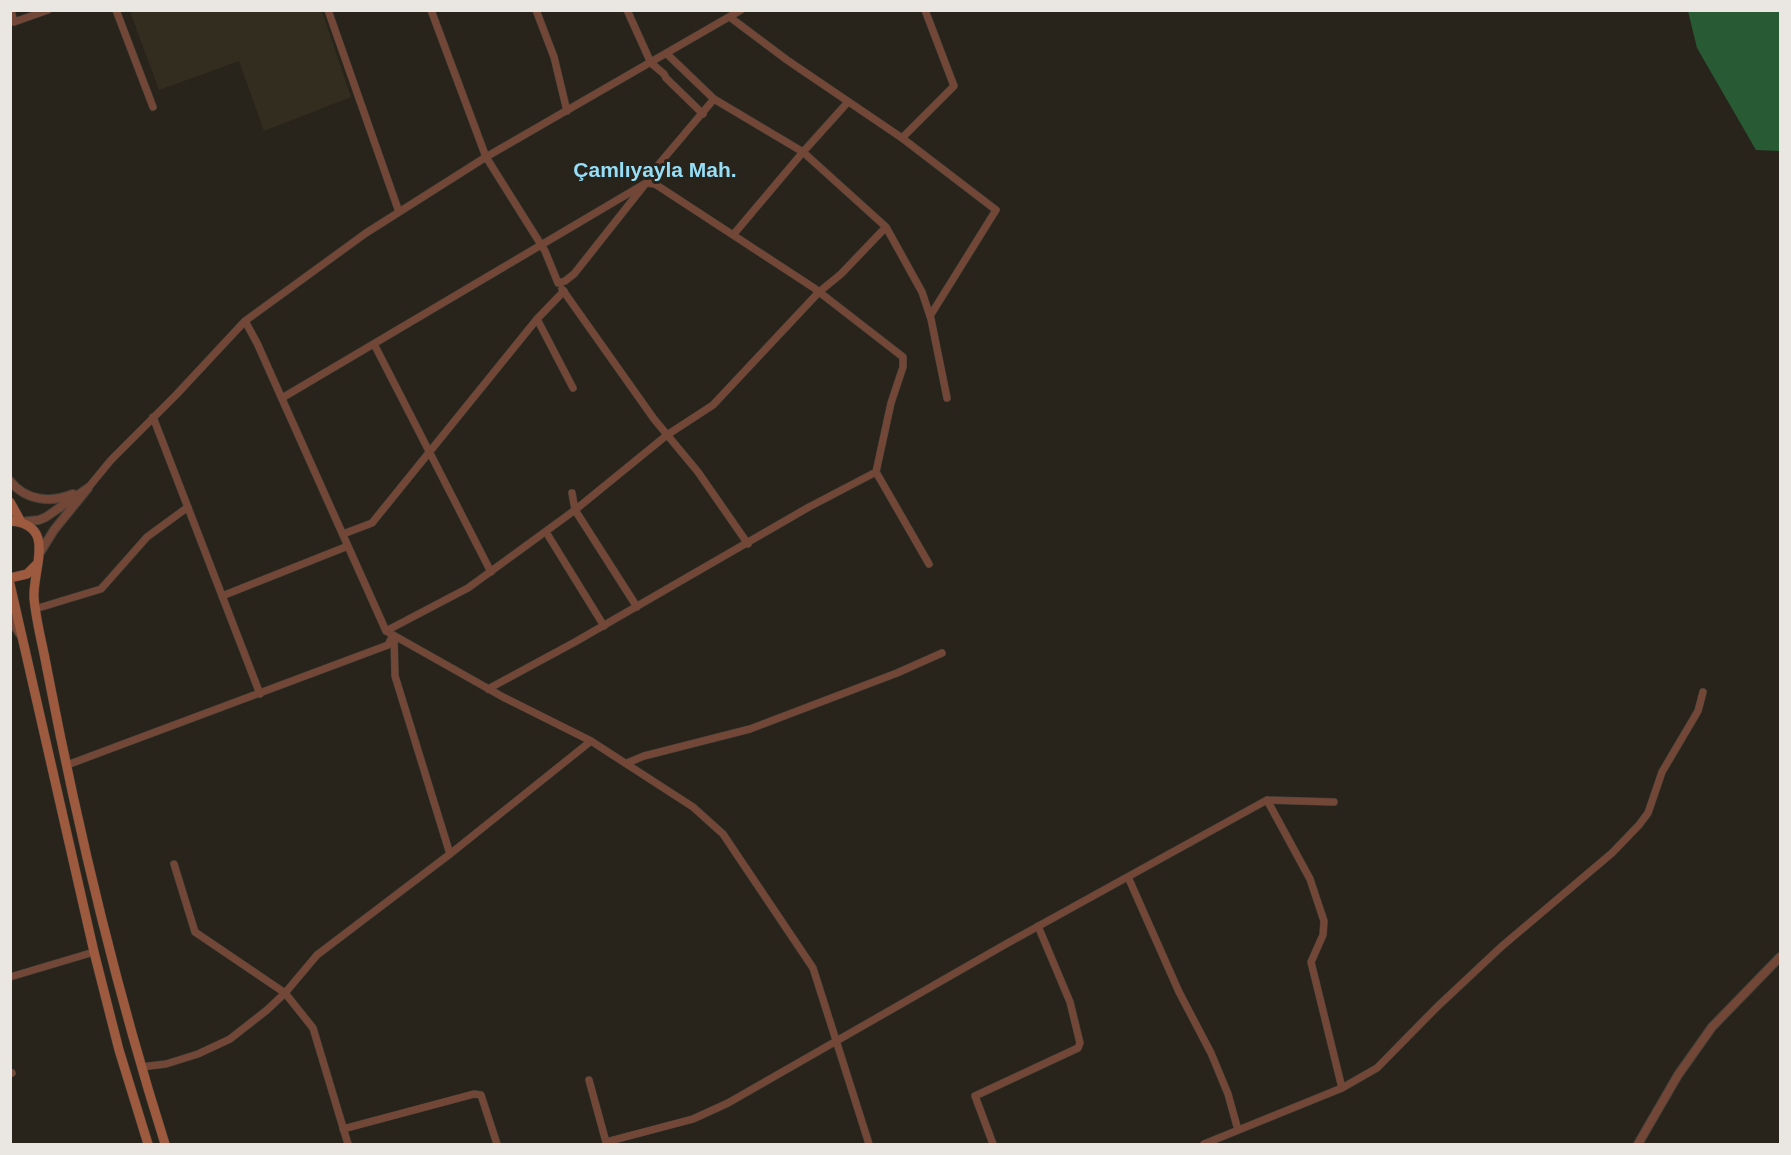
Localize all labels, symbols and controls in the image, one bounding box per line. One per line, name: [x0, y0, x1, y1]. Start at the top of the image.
district label: Çamlıyayla Mah.: [573, 158, 737, 184]

